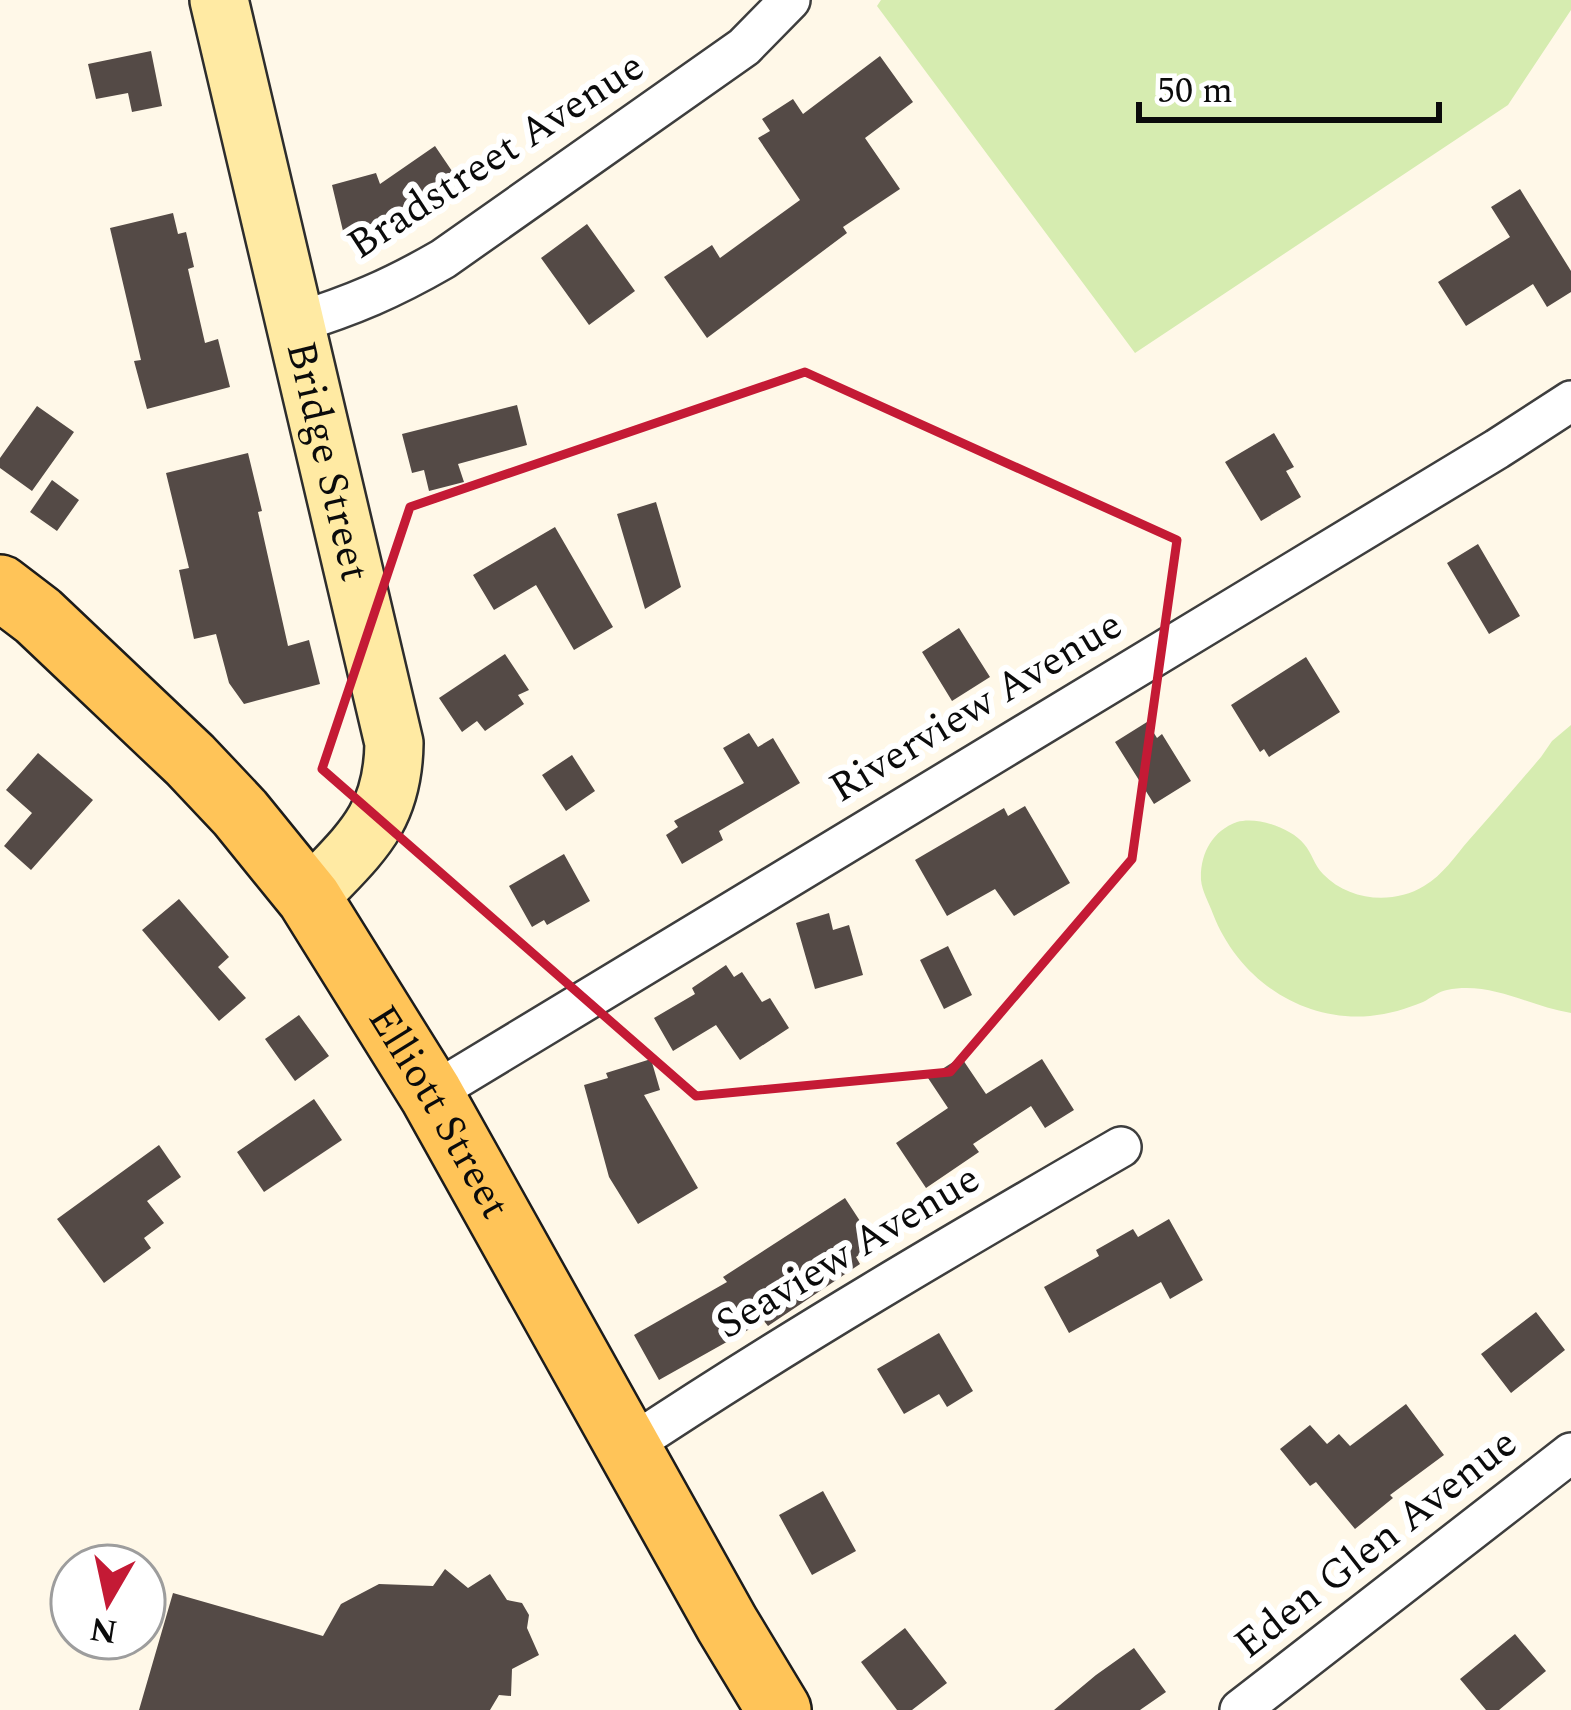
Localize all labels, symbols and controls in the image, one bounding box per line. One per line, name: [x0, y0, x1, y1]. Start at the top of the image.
street label: Bradstreet Avenue: [335, 36, 657, 276]
scale bar: [1139, 48, 1439, 122]
text: 50 m: [1157, 64, 1233, 119]
street label: Bridge Street: [269, 335, 386, 588]
street label: Riverview Avenue: [817, 594, 1135, 820]
street label: Elliott Street: [352, 993, 526, 1231]
street label: Seaview Avenue: [704, 1148, 992, 1356]
street label: Eden Glen Avenue: [1221, 1413, 1531, 1675]
north arrow: [48, 1542, 168, 1662]
text: N: [86, 1603, 121, 1656]

